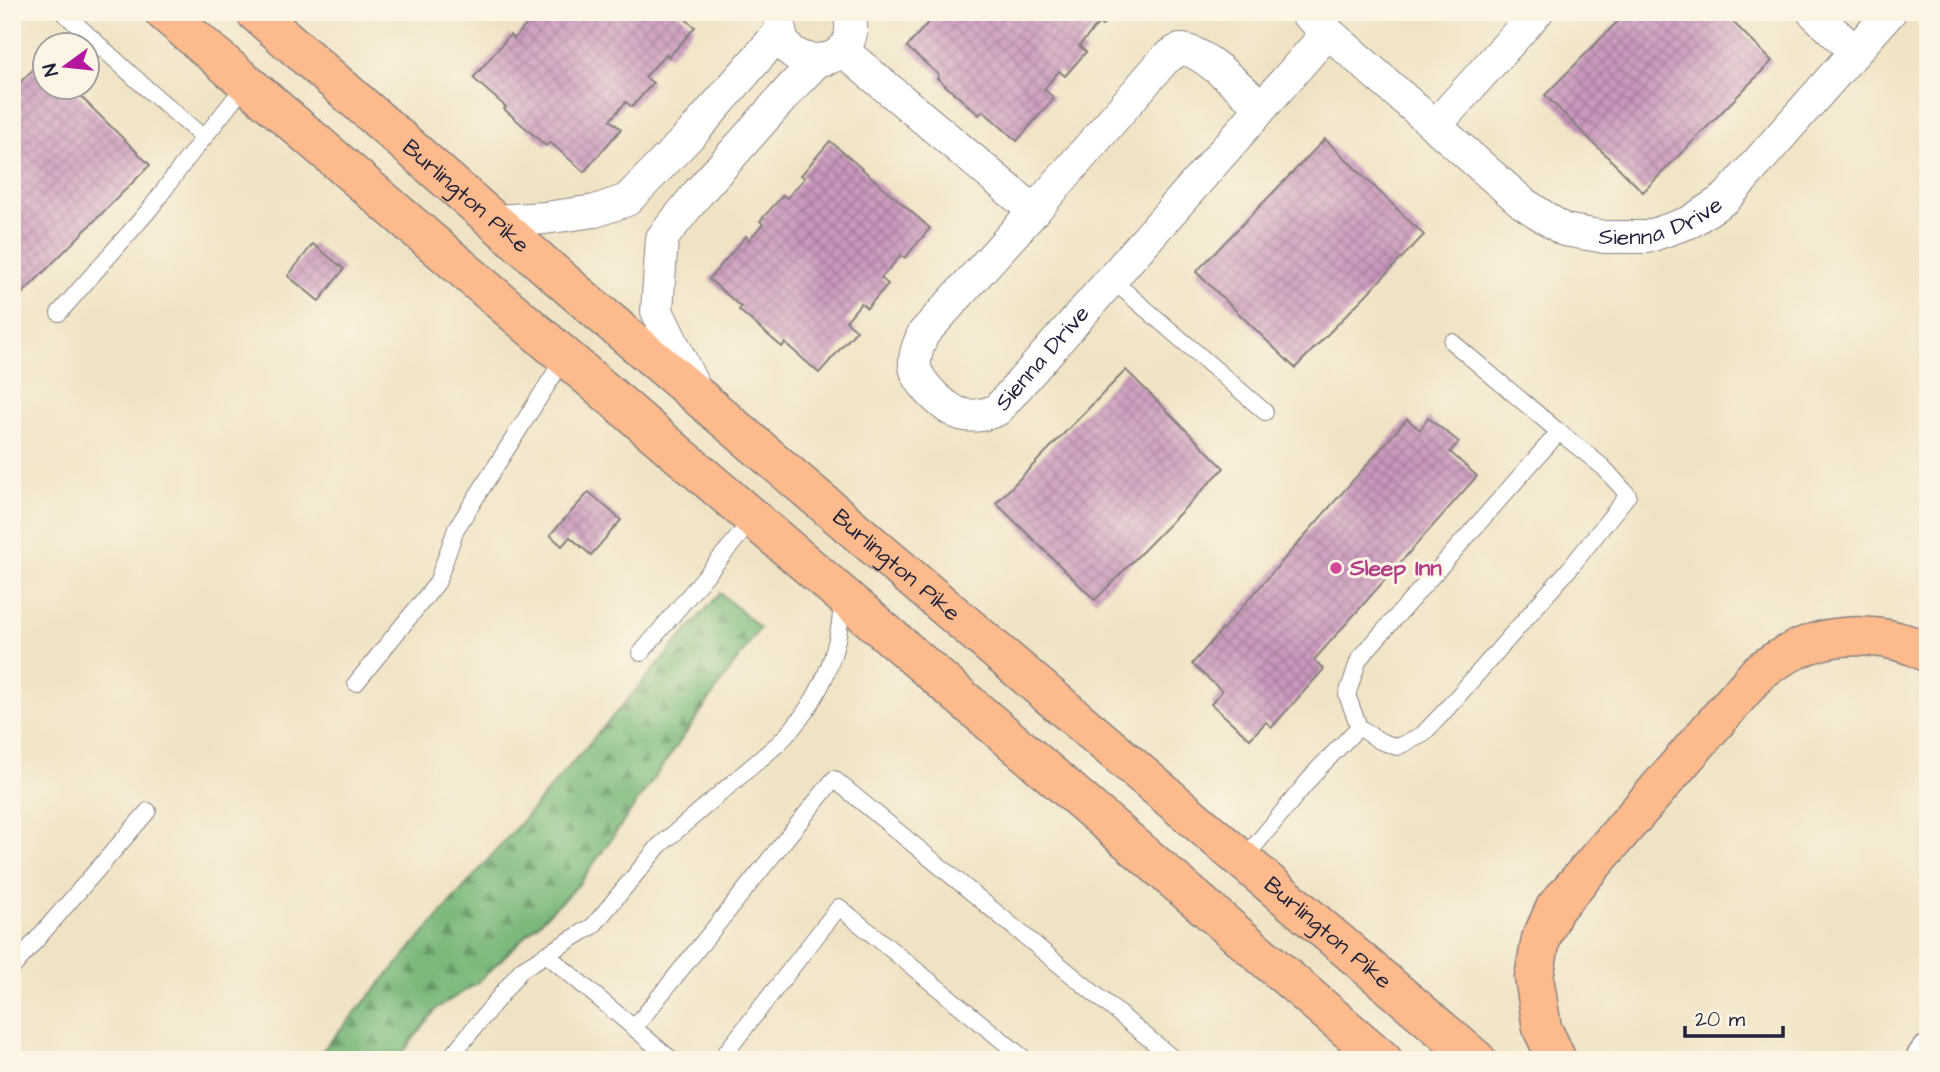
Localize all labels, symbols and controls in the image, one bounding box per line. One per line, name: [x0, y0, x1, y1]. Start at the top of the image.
north arrow: [32, 32, 102, 102]
text: N: [36, 61, 66, 79]
street label: Burlington Pike: [395, 132, 536, 261]
street label: Sienna Drive: [1598, 189, 1729, 253]
street label: Sienna Drive: [987, 298, 1097, 418]
street label: Burlington Pike: [825, 502, 967, 629]
place label: Sleep Inn: [1349, 552, 1442, 584]
marker: Sleep Inn: [1328, 560, 1344, 576]
street label: Burlington Pike: [1257, 869, 1399, 997]
scale bar: [1685, 995, 1783, 1039]
text: 20 m: [1695, 1005, 1746, 1034]

